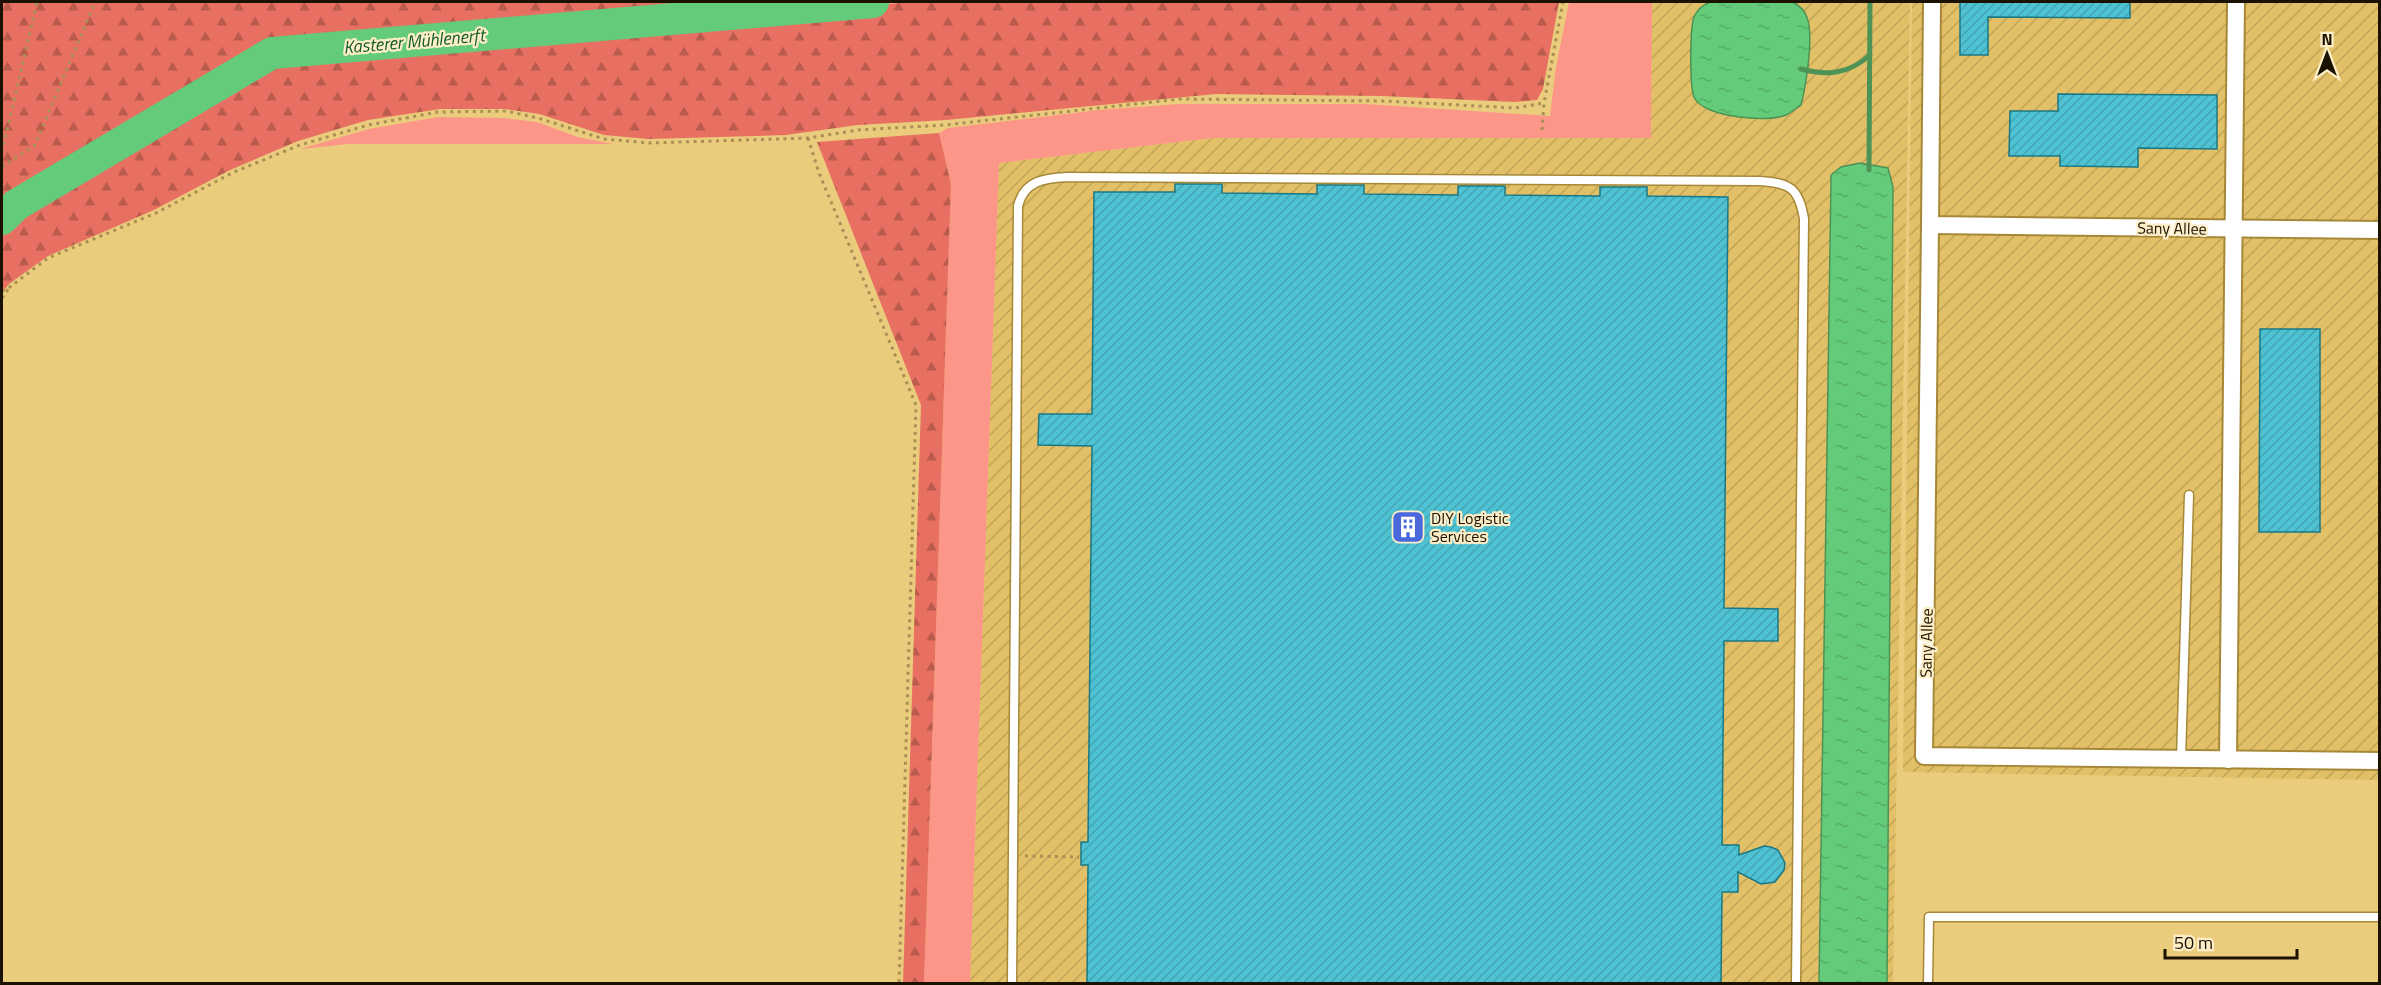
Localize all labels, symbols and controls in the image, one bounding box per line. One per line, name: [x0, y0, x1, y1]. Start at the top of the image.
water label: Kasterer Mühlenerft: [342, 21, 488, 61]
north arrow: [2297, 24, 2357, 84]
text: N: [2321, 27, 2333, 51]
street label: Sany Allee: [2137, 215, 2207, 241]
place label: DIY Logistic Services: [1431, 506, 1509, 548]
building icon: DIY Logistic Services: [1390, 509, 1426, 545]
street label: Sany Allee: [1913, 608, 1939, 678]
scale bar: [2165, 922, 2297, 960]
text: 50 m: [2174, 929, 2213, 956]

